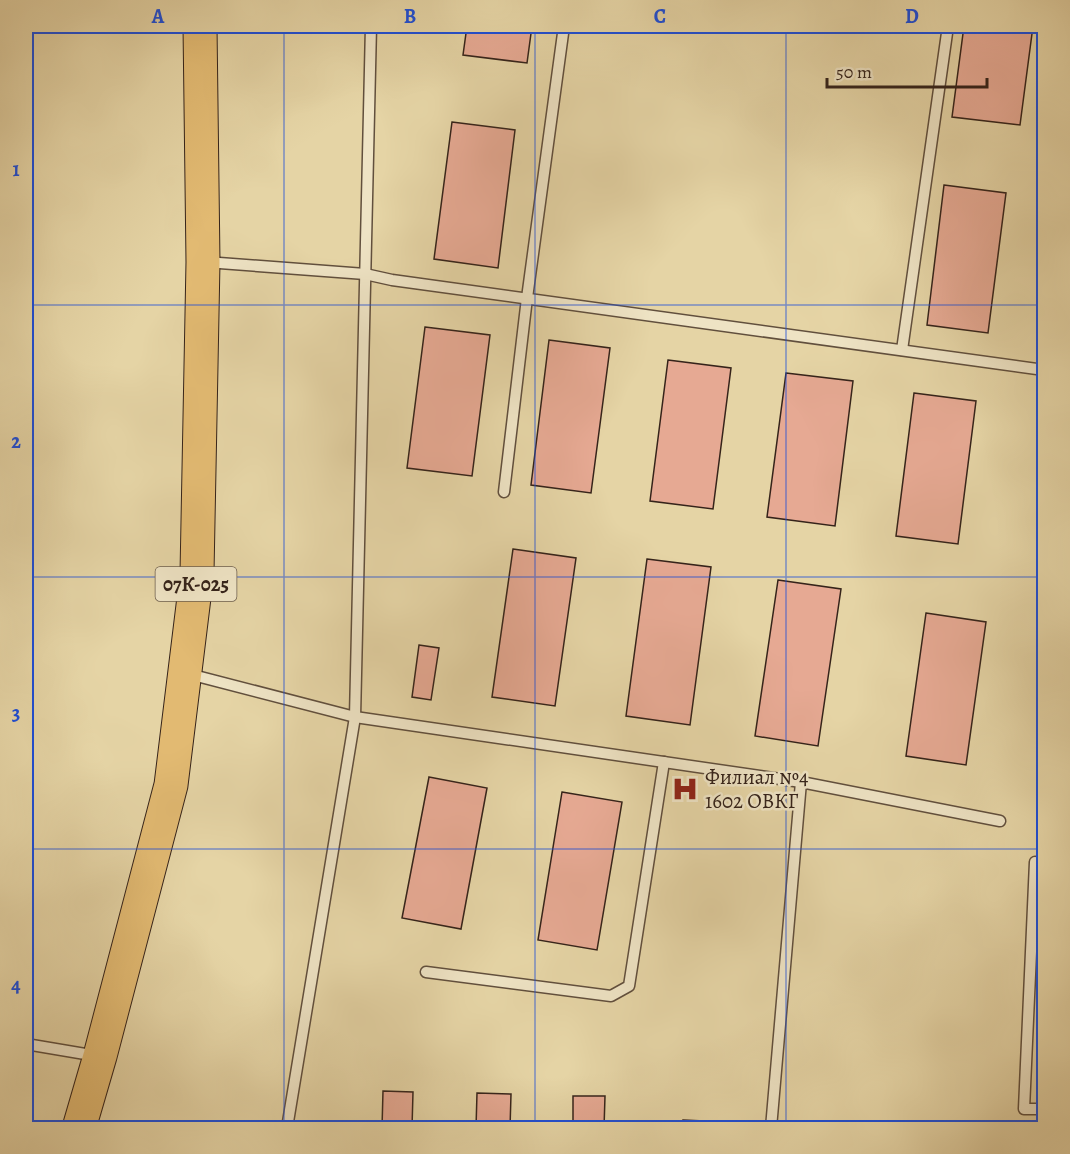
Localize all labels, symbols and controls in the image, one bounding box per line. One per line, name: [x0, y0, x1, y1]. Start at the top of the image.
text: A: [151, 3, 165, 30]
text: B: [404, 3, 416, 30]
text: C: [654, 3, 666, 30]
text: D: [905, 3, 919, 30]
scale bar: [827, 51, 988, 89]
text: 50 m: [836, 60, 872, 84]
text: 1: [12, 156, 20, 183]
text: 2: [11, 428, 21, 455]
road number: 07К-025: [156, 567, 236, 601]
text: 3: [12, 700, 20, 727]
place label: Филиал №4 1602 ОВКГ: [705, 763, 809, 815]
hospital icon: Филиал №4 1602 ОВКГ: [670, 774, 700, 804]
text: 4: [11, 972, 21, 999]

